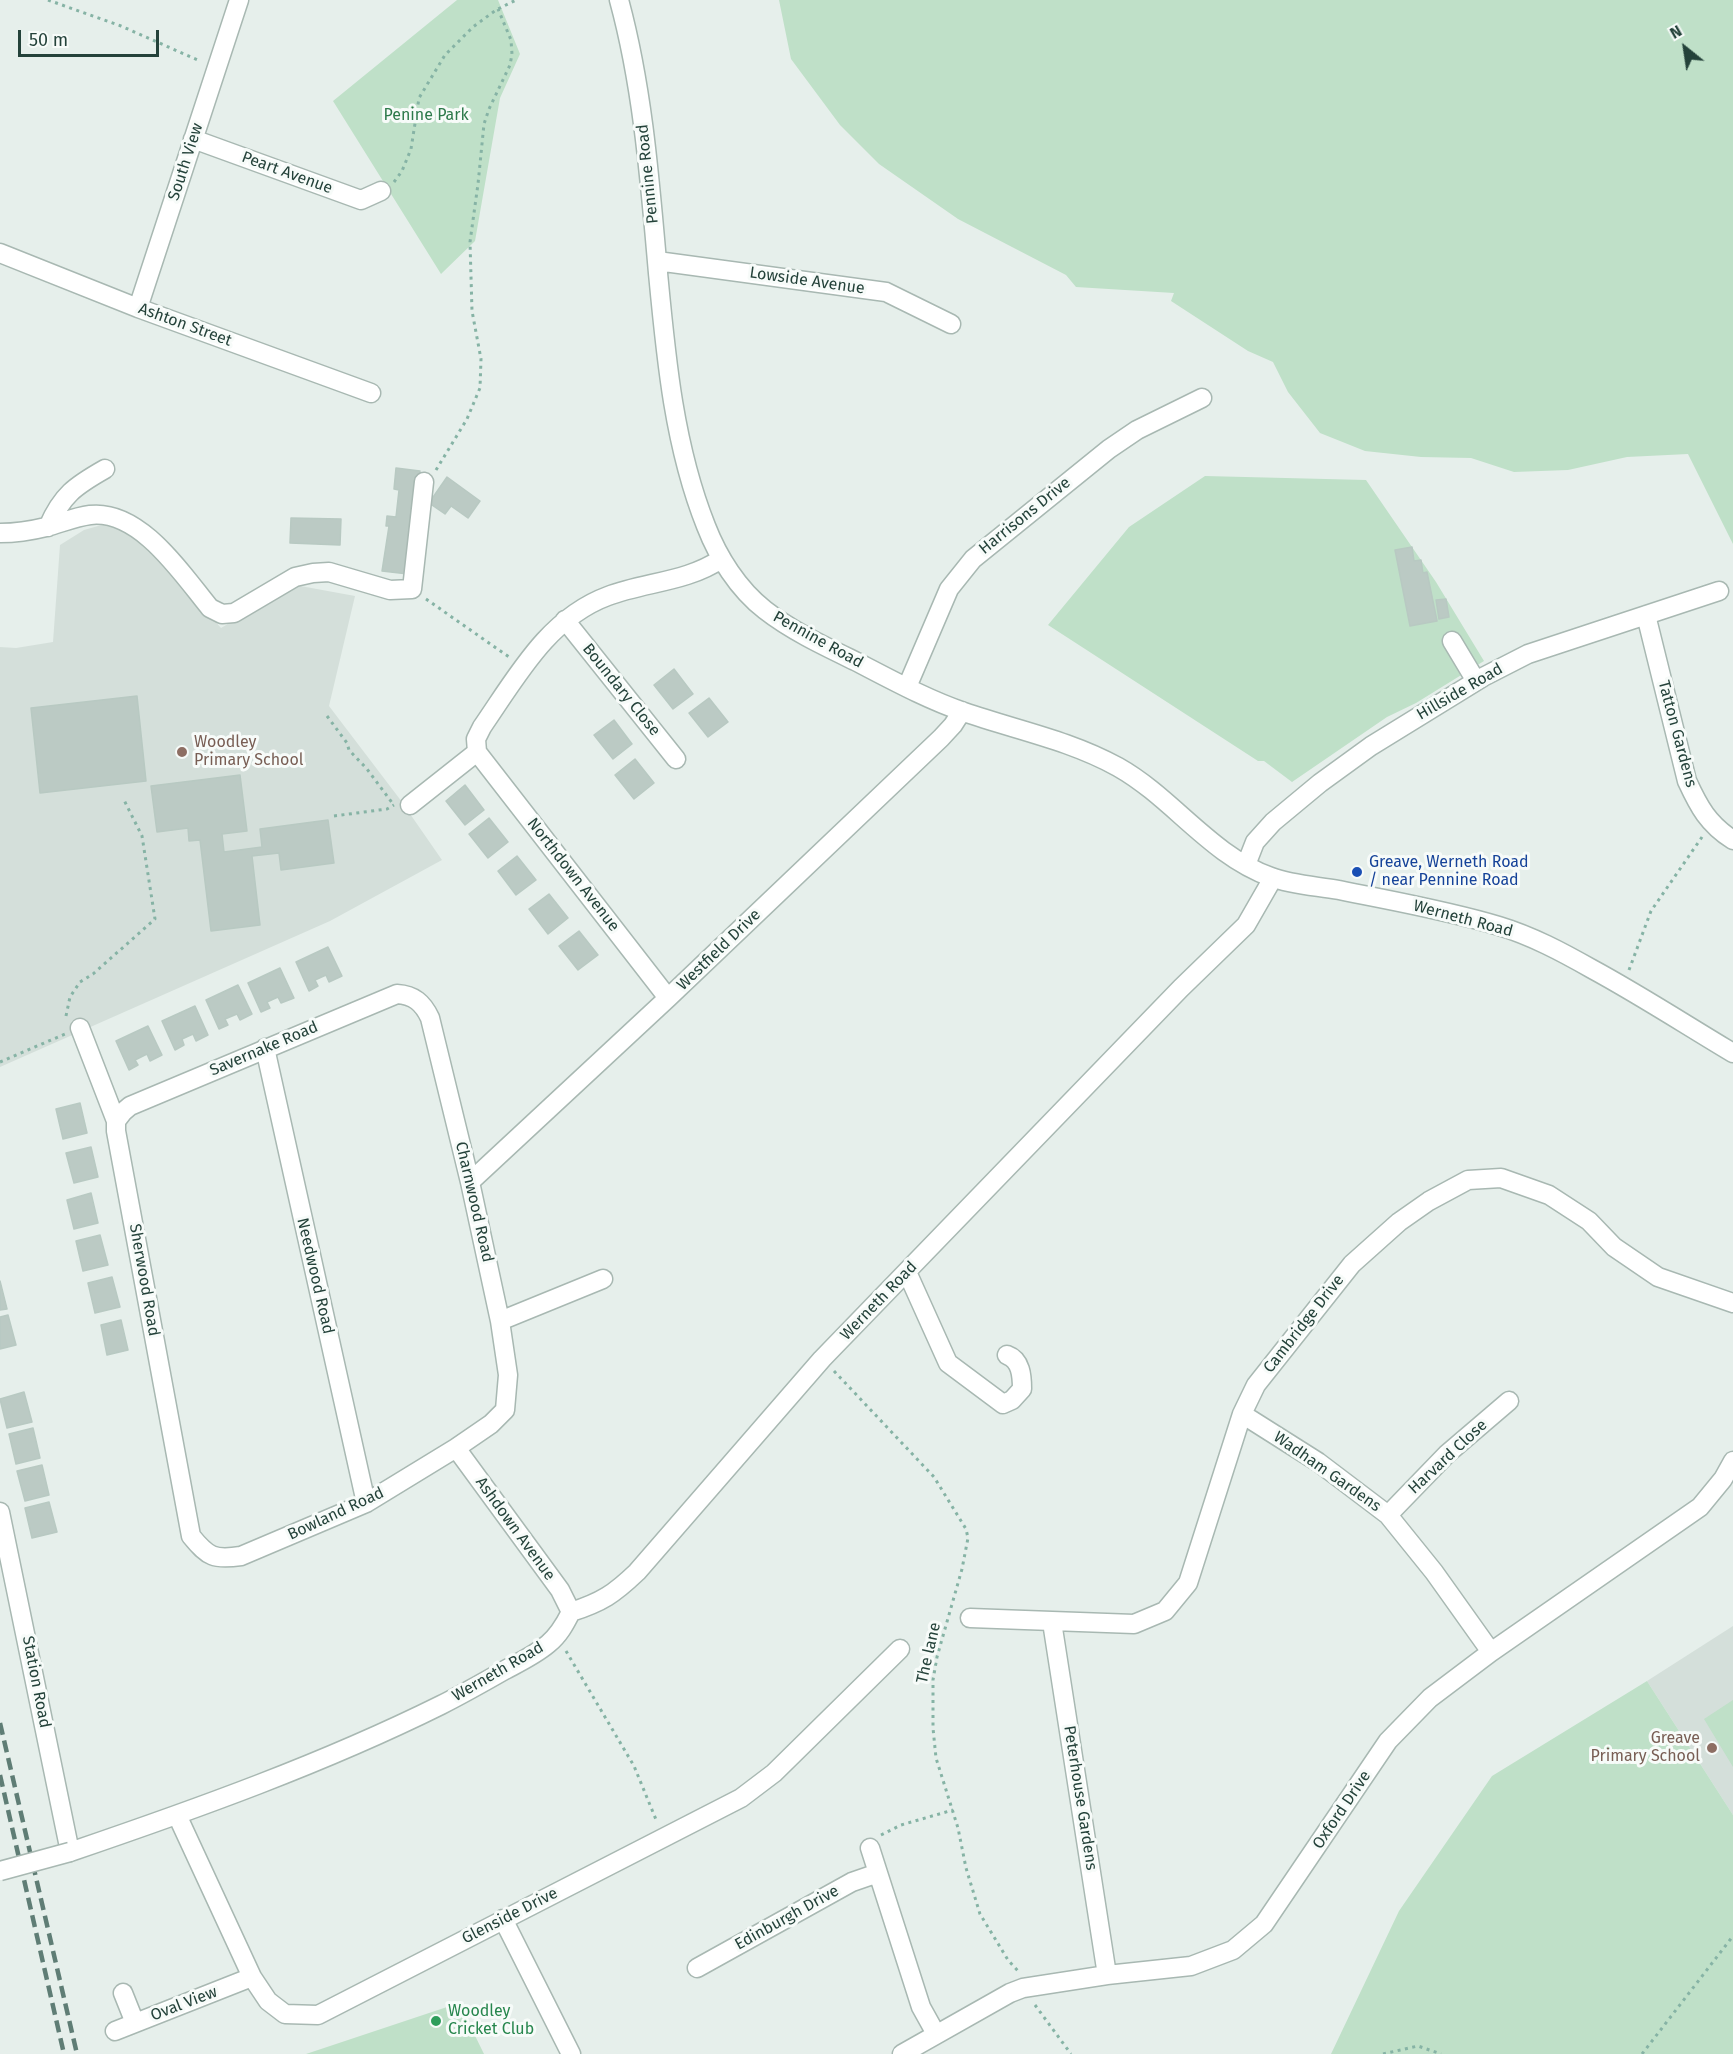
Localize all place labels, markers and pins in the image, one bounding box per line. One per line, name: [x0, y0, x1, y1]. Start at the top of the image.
place label: Woodley Primary School: [194, 733, 303, 771]
marker: Woodley Primary School: [175, 745, 189, 759]
place label: Greave, Werneth Road / near Pennine Road: [1369, 853, 1529, 891]
marker: Greave, Werneth Road / near Pennine Road: [1350, 865, 1364, 879]
place label: Greave Primary School: [1591, 1729, 1700, 1767]
marker: Greave Primary School: [1705, 1741, 1719, 1755]
place label: Woodley Cricket Club: [448, 2002, 534, 2040]
marker: Woodley Cricket Club: [429, 2014, 443, 2028]

